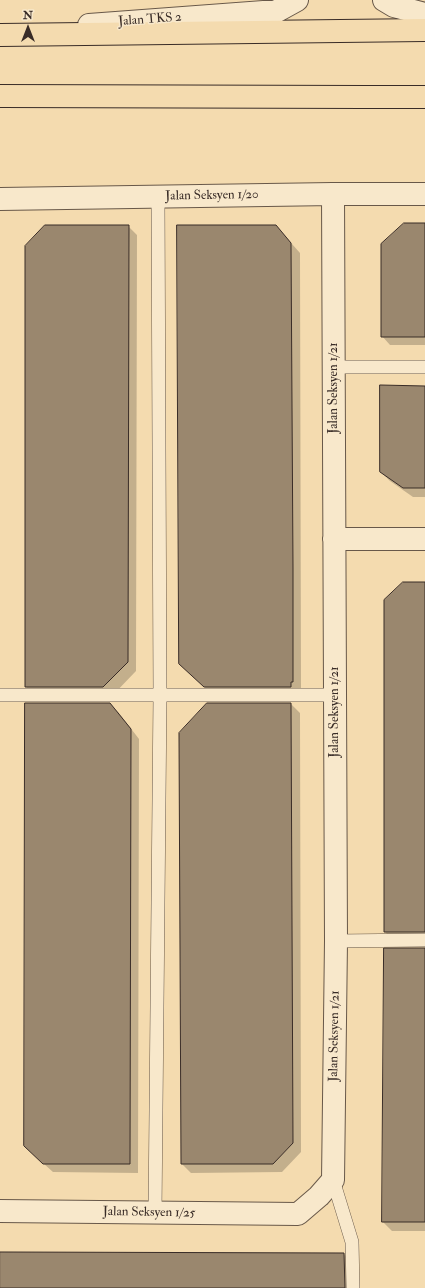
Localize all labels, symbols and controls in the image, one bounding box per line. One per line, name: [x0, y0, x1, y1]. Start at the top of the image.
north arrow: [8, 8, 48, 48]
text: N: [23, 9, 33, 22]
street label: Jalan TKS 2: [118, 10, 182, 30]
street label: Jalan Seksyen 1/20: [165, 187, 259, 205]
street label: Jalan Seksyen 1/21: [326, 342, 342, 434]
street label: Jalan Seksyen 1/21: [327, 666, 343, 758]
street label: Jalan Seksyen 1/21: [326, 990, 344, 1082]
street label: Jalan Seksyen 1/25: [103, 1204, 195, 1222]

